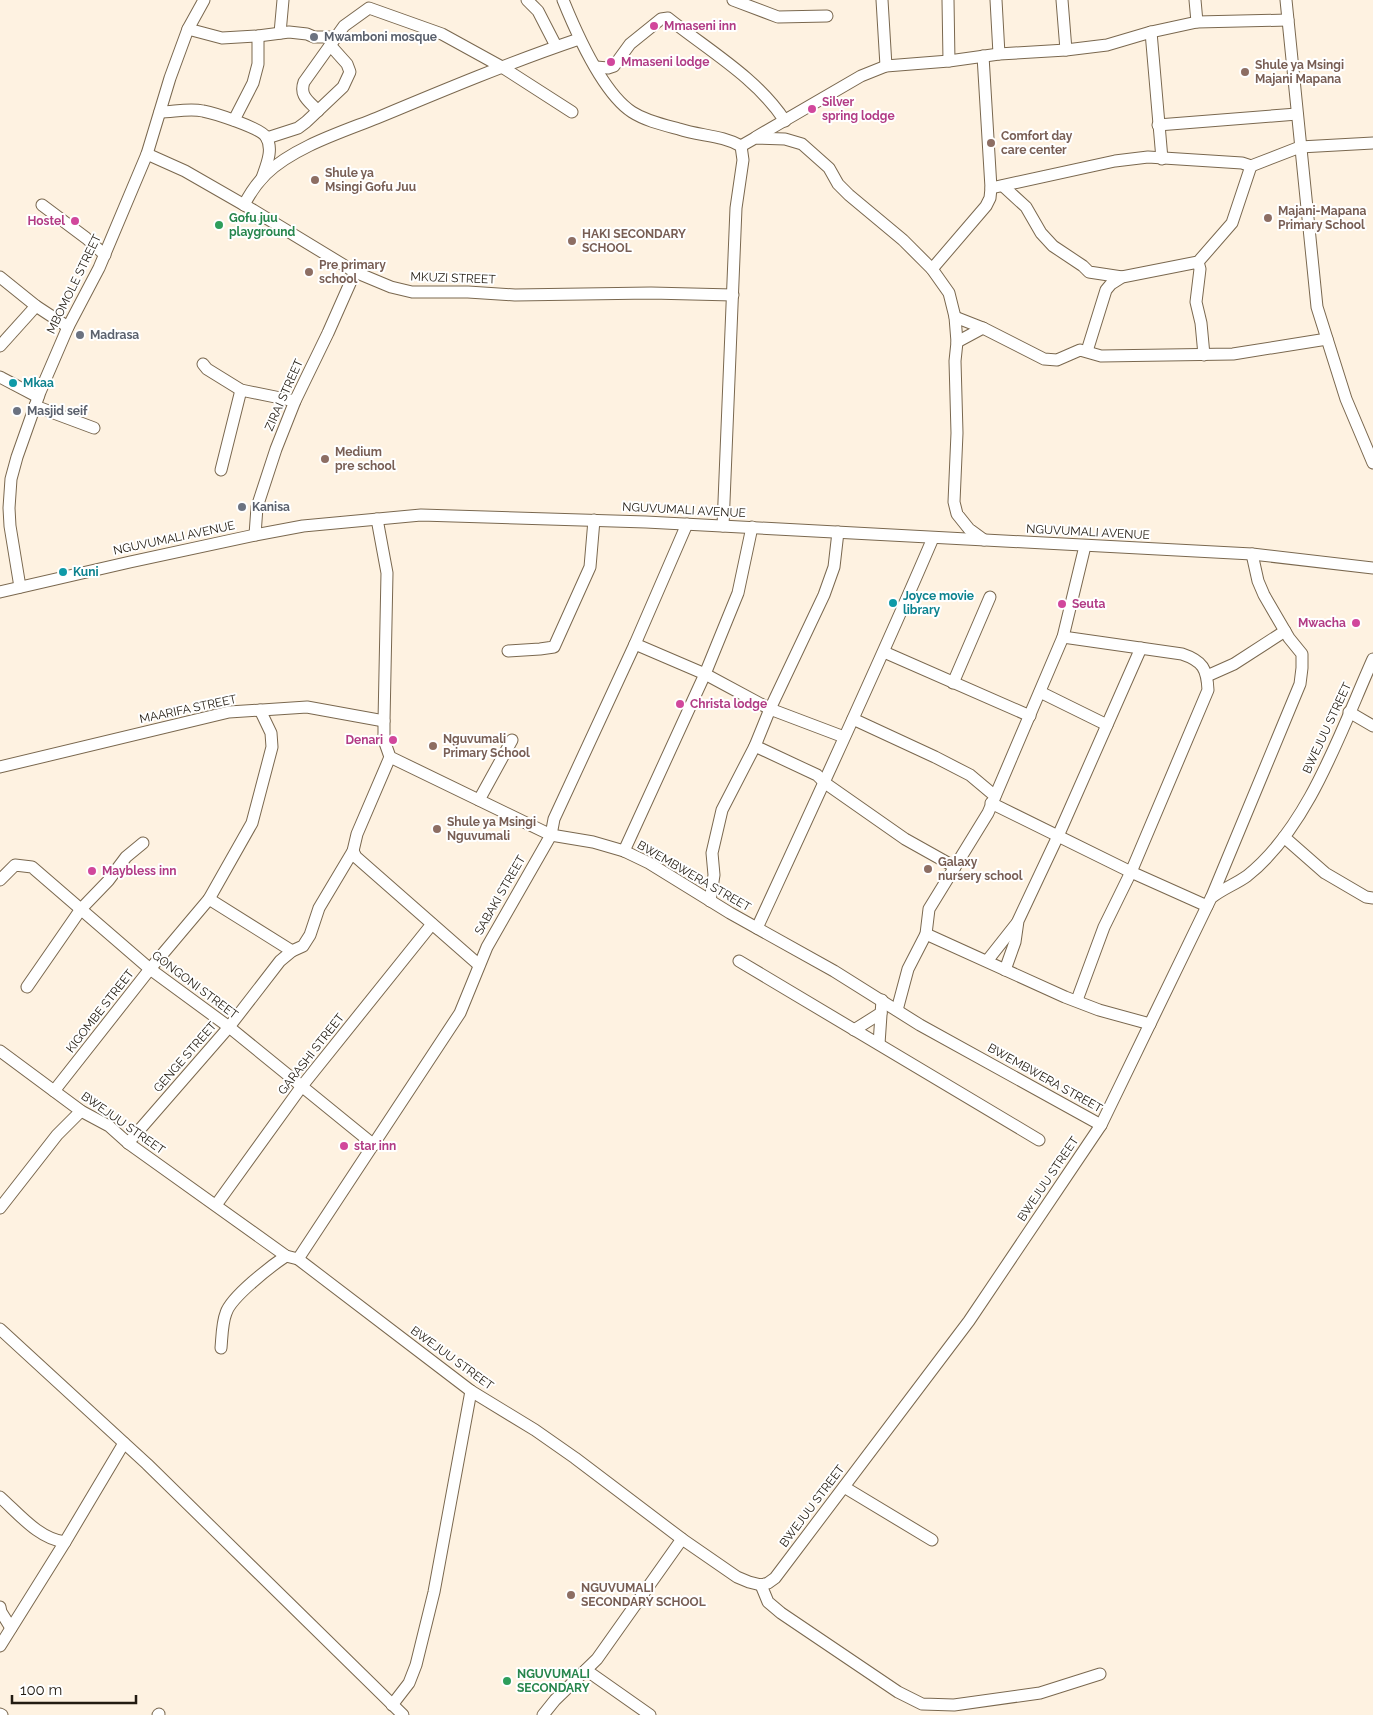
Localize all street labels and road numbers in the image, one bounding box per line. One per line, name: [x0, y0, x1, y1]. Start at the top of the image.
street label: MBOMOLE STREET: [44, 231, 104, 336]
street label: MKUZI STREET: [410, 270, 497, 287]
street label: ZIRAI STREET: [262, 356, 306, 433]
street label: NGUVUMALI AVENUE: [622, 500, 746, 520]
street label: NGUVUMALI AVENUE: [112, 518, 236, 558]
street label: NGUVUMALI AVENUE: [1026, 522, 1150, 542]
street label: BWEJUU STREET: [1300, 680, 1355, 776]
street label: MAARIFA STREET: [138, 692, 239, 726]
street label: BWEMBWERA STREET: [635, 838, 754, 915]
street label: SABAKI STREET: [472, 852, 529, 937]
street label: GONGONI STREET: [149, 948, 241, 1022]
street label: KIGOMBE STREET: [63, 966, 137, 1055]
street label: GARASHI STREET: [275, 1010, 347, 1097]
street label: GENGE STREET: [151, 1019, 220, 1095]
street label: BWEMBWERA STREET: [985, 1041, 1105, 1116]
street label: BWEJUU STREET: [78, 1089, 168, 1157]
street label: BWEJUU STREET: [1015, 1134, 1082, 1224]
street label: BWEJUU STREET: [408, 1323, 497, 1393]
street label: BWEJUU STREET: [777, 1462, 848, 1550]

